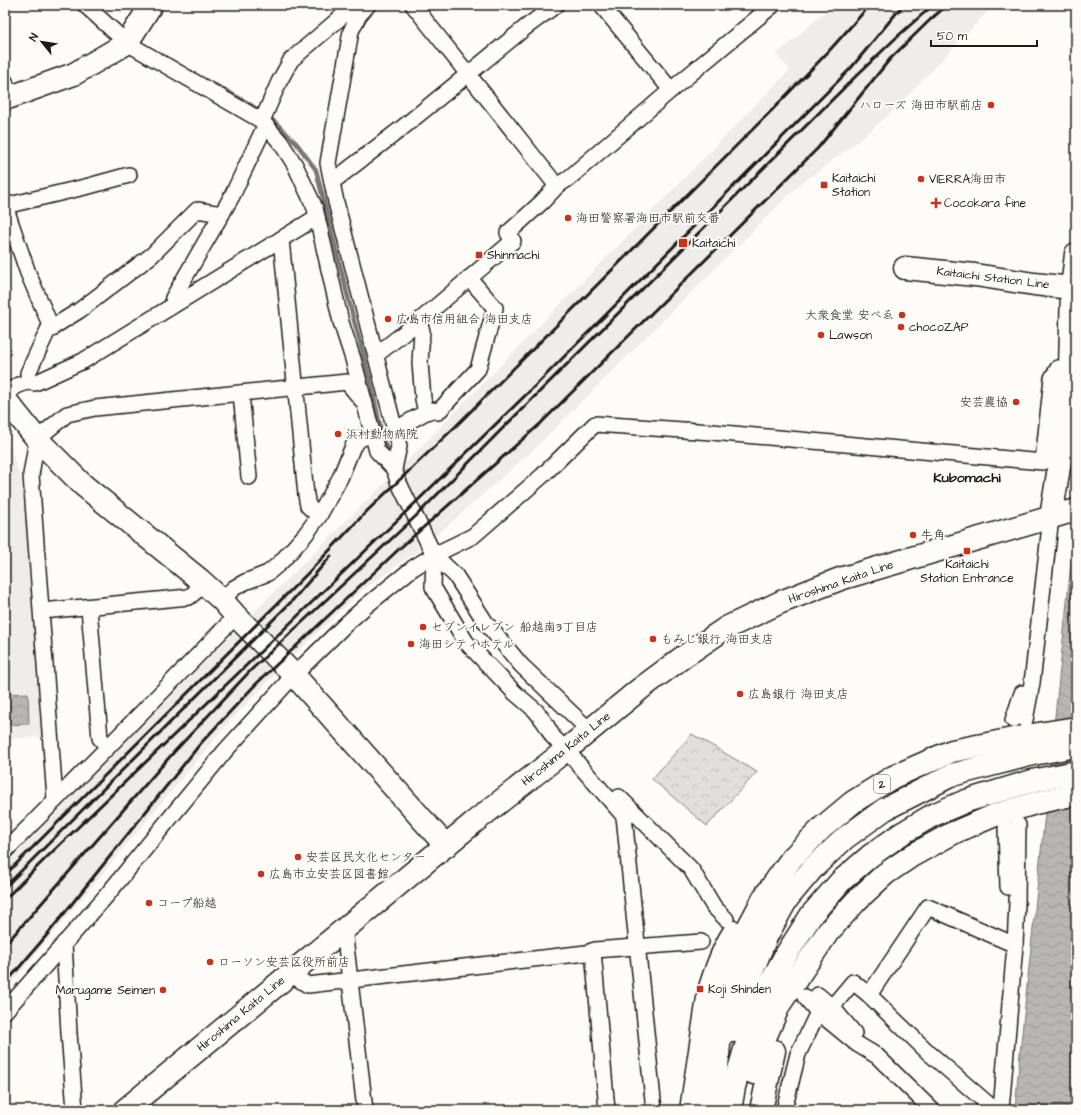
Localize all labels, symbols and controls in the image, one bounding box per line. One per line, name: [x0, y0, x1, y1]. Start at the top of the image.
north arrow: [22, 22, 62, 62]
scale bar: [931, 22, 1037, 48]
text: 50 m: [937, 28, 968, 45]
text: N: [26, 30, 42, 44]
place label: ハローズ 海田市駅前店: [859, 97, 983, 114]
marker: ハローズ 海田市駅前店: [986, 100, 996, 110]
place label: Kaitaichi Station: [832, 170, 875, 201]
place label: VIERRA海田市: [929, 171, 1006, 188]
marker: VIERRA海田市: [916, 174, 926, 184]
marker: Kaitaichi Station: [819, 180, 829, 190]
place label: Cocokara fine: [944, 195, 1027, 212]
marker: Cocokara fine: [931, 198, 941, 208]
place label: 海田警察署海田市駅前交番: [576, 210, 720, 227]
marker: 海田警察署海田市駅前交番: [563, 213, 573, 223]
place label: Kaitaichi: [692, 235, 735, 252]
marker: Kaitaichi: [677, 237, 689, 249]
place label: Shinmachi: [487, 247, 539, 264]
marker: Shinmachi: [474, 250, 484, 260]
street label: Kaitaichi Station Line: [936, 263, 1051, 293]
place label: 大衆食堂 安べゑ: [805, 307, 894, 324]
marker: 大衆食堂 安べゑ: [897, 310, 907, 320]
place label: 広島市信用組合 海田支店: [396, 311, 533, 328]
marker: 広島市信用組合 海田支店: [383, 314, 393, 324]
place label: chocoZAP: [909, 319, 969, 336]
marker: chocoZAP: [896, 322, 906, 332]
place label: Lawson: [829, 327, 872, 344]
marker: Lawson: [816, 330, 826, 340]
place label: 安芸農協: [960, 394, 1008, 411]
marker: 安芸農協: [1011, 397, 1021, 407]
place label: 浜村動物病院: [346, 426, 418, 443]
marker: 浜村動物病院: [333, 429, 343, 439]
district label: Kubomachi: [933, 468, 1002, 488]
place label: 牛角: [921, 527, 945, 544]
marker: 牛角: [908, 530, 918, 540]
marker: Kaitaichi Station Entrance: [962, 546, 972, 556]
street label: Hiroshima Kaita Line: [786, 556, 896, 608]
place label: Kaitaichi Station Entrance: [920, 556, 1014, 587]
place label: セブンイレブン 船越南3丁目店: [431, 619, 598, 636]
marker: セブンイレブン 船越南3丁目店: [418, 622, 428, 632]
place label: もみじ銀行 海田支店: [661, 631, 774, 648]
marker: もみじ銀行 海田支店: [648, 634, 658, 644]
place label: 海田シティホテル: [419, 636, 515, 653]
marker: 海田シティホテル: [406, 639, 416, 649]
place label: 広島銀行 海田支店: [748, 686, 849, 703]
marker: 広島銀行 海田支店: [735, 689, 745, 699]
street label: Hiroshima Kaita Line: [518, 707, 615, 790]
road number: 2: [874, 775, 890, 793]
place label: 安芸区民文化センター: [306, 849, 426, 866]
marker: 安芸区民文化センター: [293, 852, 303, 862]
place label: 広島市立安芸区図書館: [269, 866, 389, 883]
marker: 広島市立安芸区図書館: [256, 869, 266, 879]
place label: コープ船越: [157, 895, 217, 912]
marker: コープ船越: [144, 898, 154, 908]
place label: ローソン安芸区役所前店: [218, 954, 350, 971]
marker: ローソン安芸区役所前店: [205, 957, 215, 967]
street label: Hiroshima Kaita Line: [193, 972, 289, 1056]
place label: Koji Shinden: [708, 981, 771, 998]
place label: Marugame Seimen: [55, 982, 155, 1000]
marker: Koji Shinden: [695, 984, 705, 994]
marker: Marugame Seimen: [158, 985, 168, 995]

